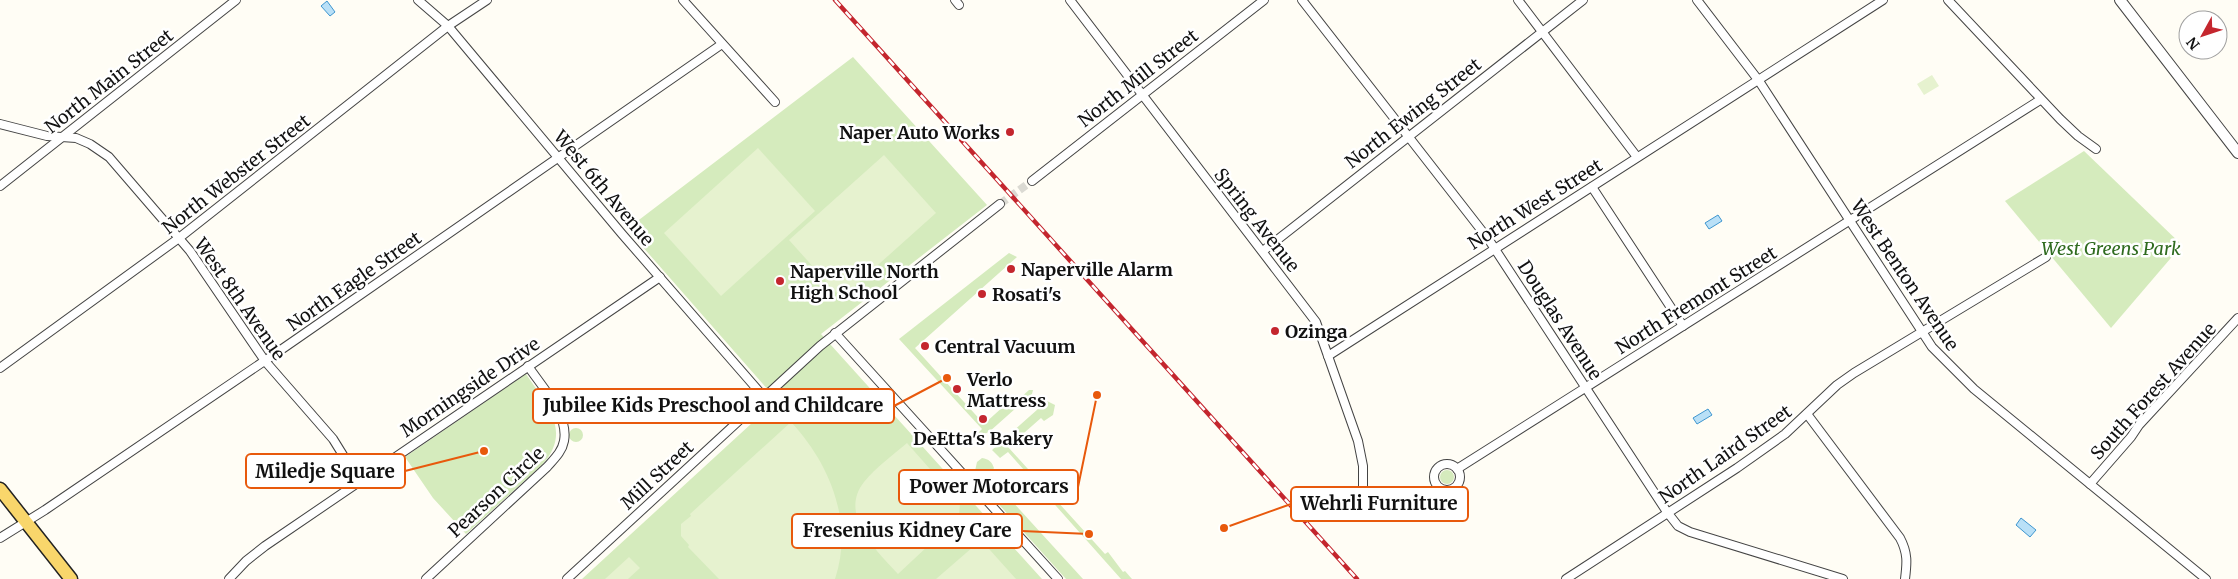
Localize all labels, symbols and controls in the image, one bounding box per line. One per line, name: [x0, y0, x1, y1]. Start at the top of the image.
north arrow: [2178, 10, 2228, 60]
street label: North Main Street: [40, 24, 178, 138]
street label: North Mill Street: [1073, 24, 1203, 132]
text: N: [2183, 33, 2203, 53]
street label: North Ewing Street: [1341, 53, 1485, 173]
street label: North Webster Street: [157, 109, 315, 239]
place label: Naper Auto Works: [839, 121, 1000, 144]
street label: West 6th Avenue: [548, 125, 659, 250]
marker: Naper Auto Works: [1004, 126, 1016, 138]
street label: North West Street: [1464, 154, 1606, 254]
street label: Spring Avenue: [1209, 163, 1305, 277]
street label: West Benton Avenue: [1845, 194, 1964, 355]
street label: North Eagle Street: [282, 226, 426, 336]
street label: West 8th Avenue: [189, 233, 291, 364]
park label: West Greens Park: [2041, 237, 2181, 260]
street label: North Fremont Street: [1611, 241, 1781, 359]
street label: Douglas Avenue: [1513, 256, 1607, 384]
place label: Naperville Alarm: [1021, 258, 1173, 281]
place label: Naperville North High School: [790, 260, 939, 304]
marker: Naperville Alarm: [1005, 263, 1017, 275]
marker: Naperville North High School: [774, 275, 786, 287]
place label: Rosati's: [992, 283, 1061, 306]
marker: Rosati's: [976, 288, 988, 300]
street label: South Forest Avenue: [2085, 318, 2221, 464]
place label: Ozinga: [1285, 320, 1348, 343]
marker: Ozinga: [1269, 325, 1281, 337]
street label: Morningside Drive: [396, 332, 544, 442]
place label: Central Vacuum: [935, 335, 1075, 358]
marker: Central Vacuum: [919, 340, 931, 352]
place label: Verlo Mattress: [966, 368, 1046, 412]
marker: Verlo Mattress: [951, 383, 963, 395]
callout: Jubilee Kids Preschool and Childcare: [533, 389, 894, 423]
text: Jubilee Kids Preschool and Childcare: [542, 393, 883, 417]
street label: North Laird Street: [1654, 400, 1796, 508]
marker: DeEtta's Bakery: [977, 413, 989, 425]
place label: DeEtta's Bakery: [913, 427, 1053, 450]
street label: Mill Street: [616, 436, 698, 514]
street label: Pearson Circle: [443, 442, 549, 542]
callout: Miledje Square: [246, 454, 405, 488]
text: Miledje Square: [255, 459, 395, 483]
callout: Power Motorcars: [899, 470, 1078, 504]
text: Power Motorcars: [909, 474, 1069, 498]
callout: Wehrli Furniture: [1291, 487, 1468, 521]
text: Wehrli Furniture: [1299, 491, 1458, 515]
callout: Fresenius Kidney Care: [792, 514, 1022, 548]
text: Fresenius Kidney Care: [802, 518, 1012, 542]

